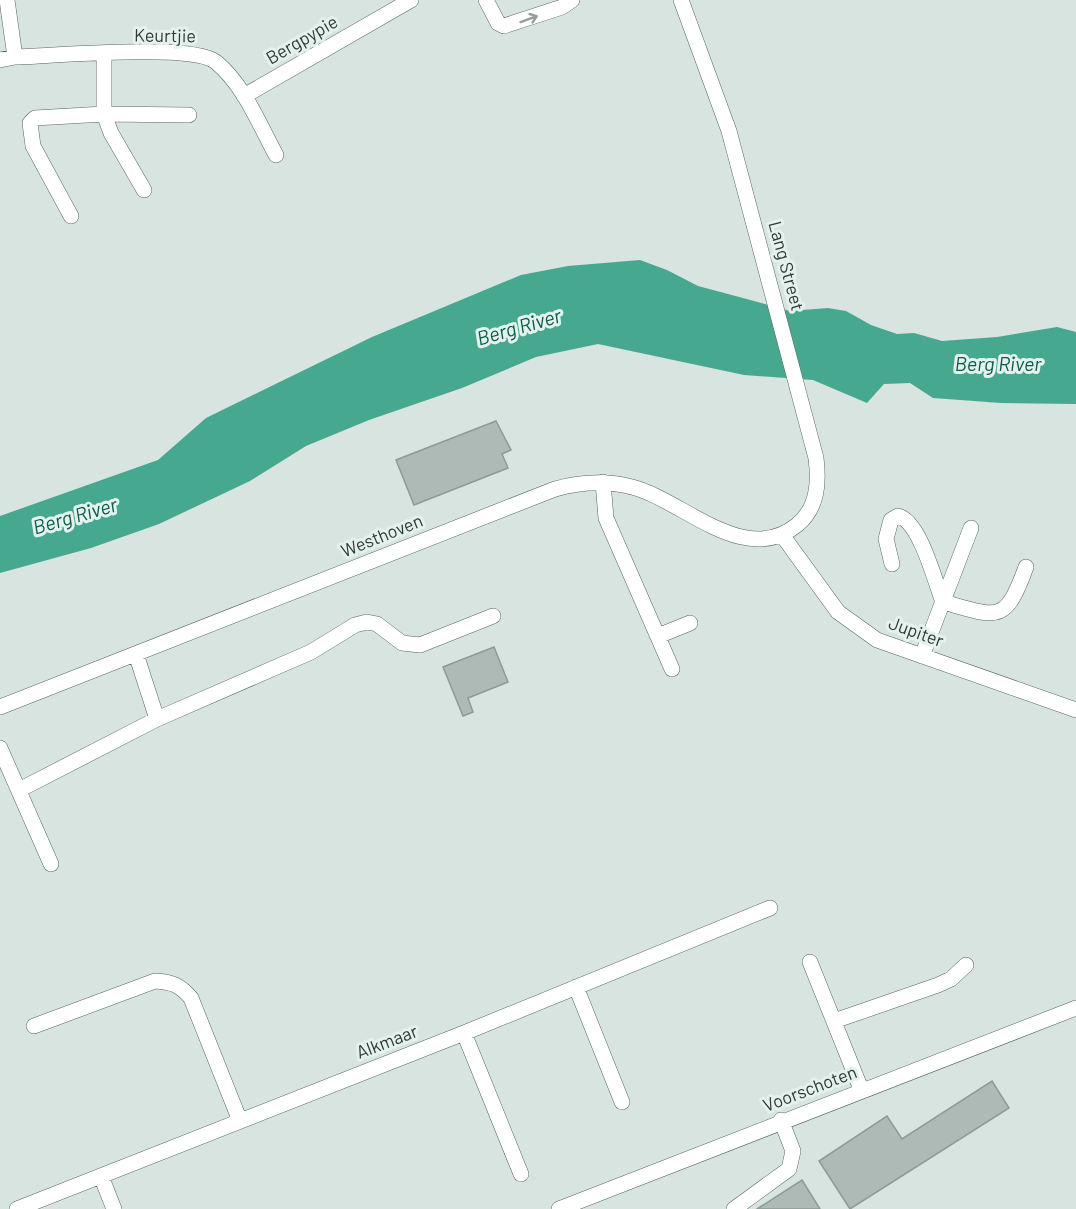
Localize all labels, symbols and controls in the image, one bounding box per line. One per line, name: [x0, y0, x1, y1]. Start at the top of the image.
street label: Bergpypie: [262, 10, 341, 68]
one-way arrow: [519, 12, 538, 23]
street label: Keurtjie: [134, 23, 196, 47]
street label: Lang Street: [764, 219, 809, 313]
water label: Berg River: [474, 302, 565, 350]
water label: Berg River: [955, 351, 1042, 375]
water label: Berg River: [30, 491, 121, 539]
street label: Westhoven: [338, 509, 426, 561]
street label: Jupiter: [886, 611, 947, 651]
street label: Alkmaar: [353, 1019, 421, 1063]
street label: Voorschoten: [760, 1060, 860, 1116]

